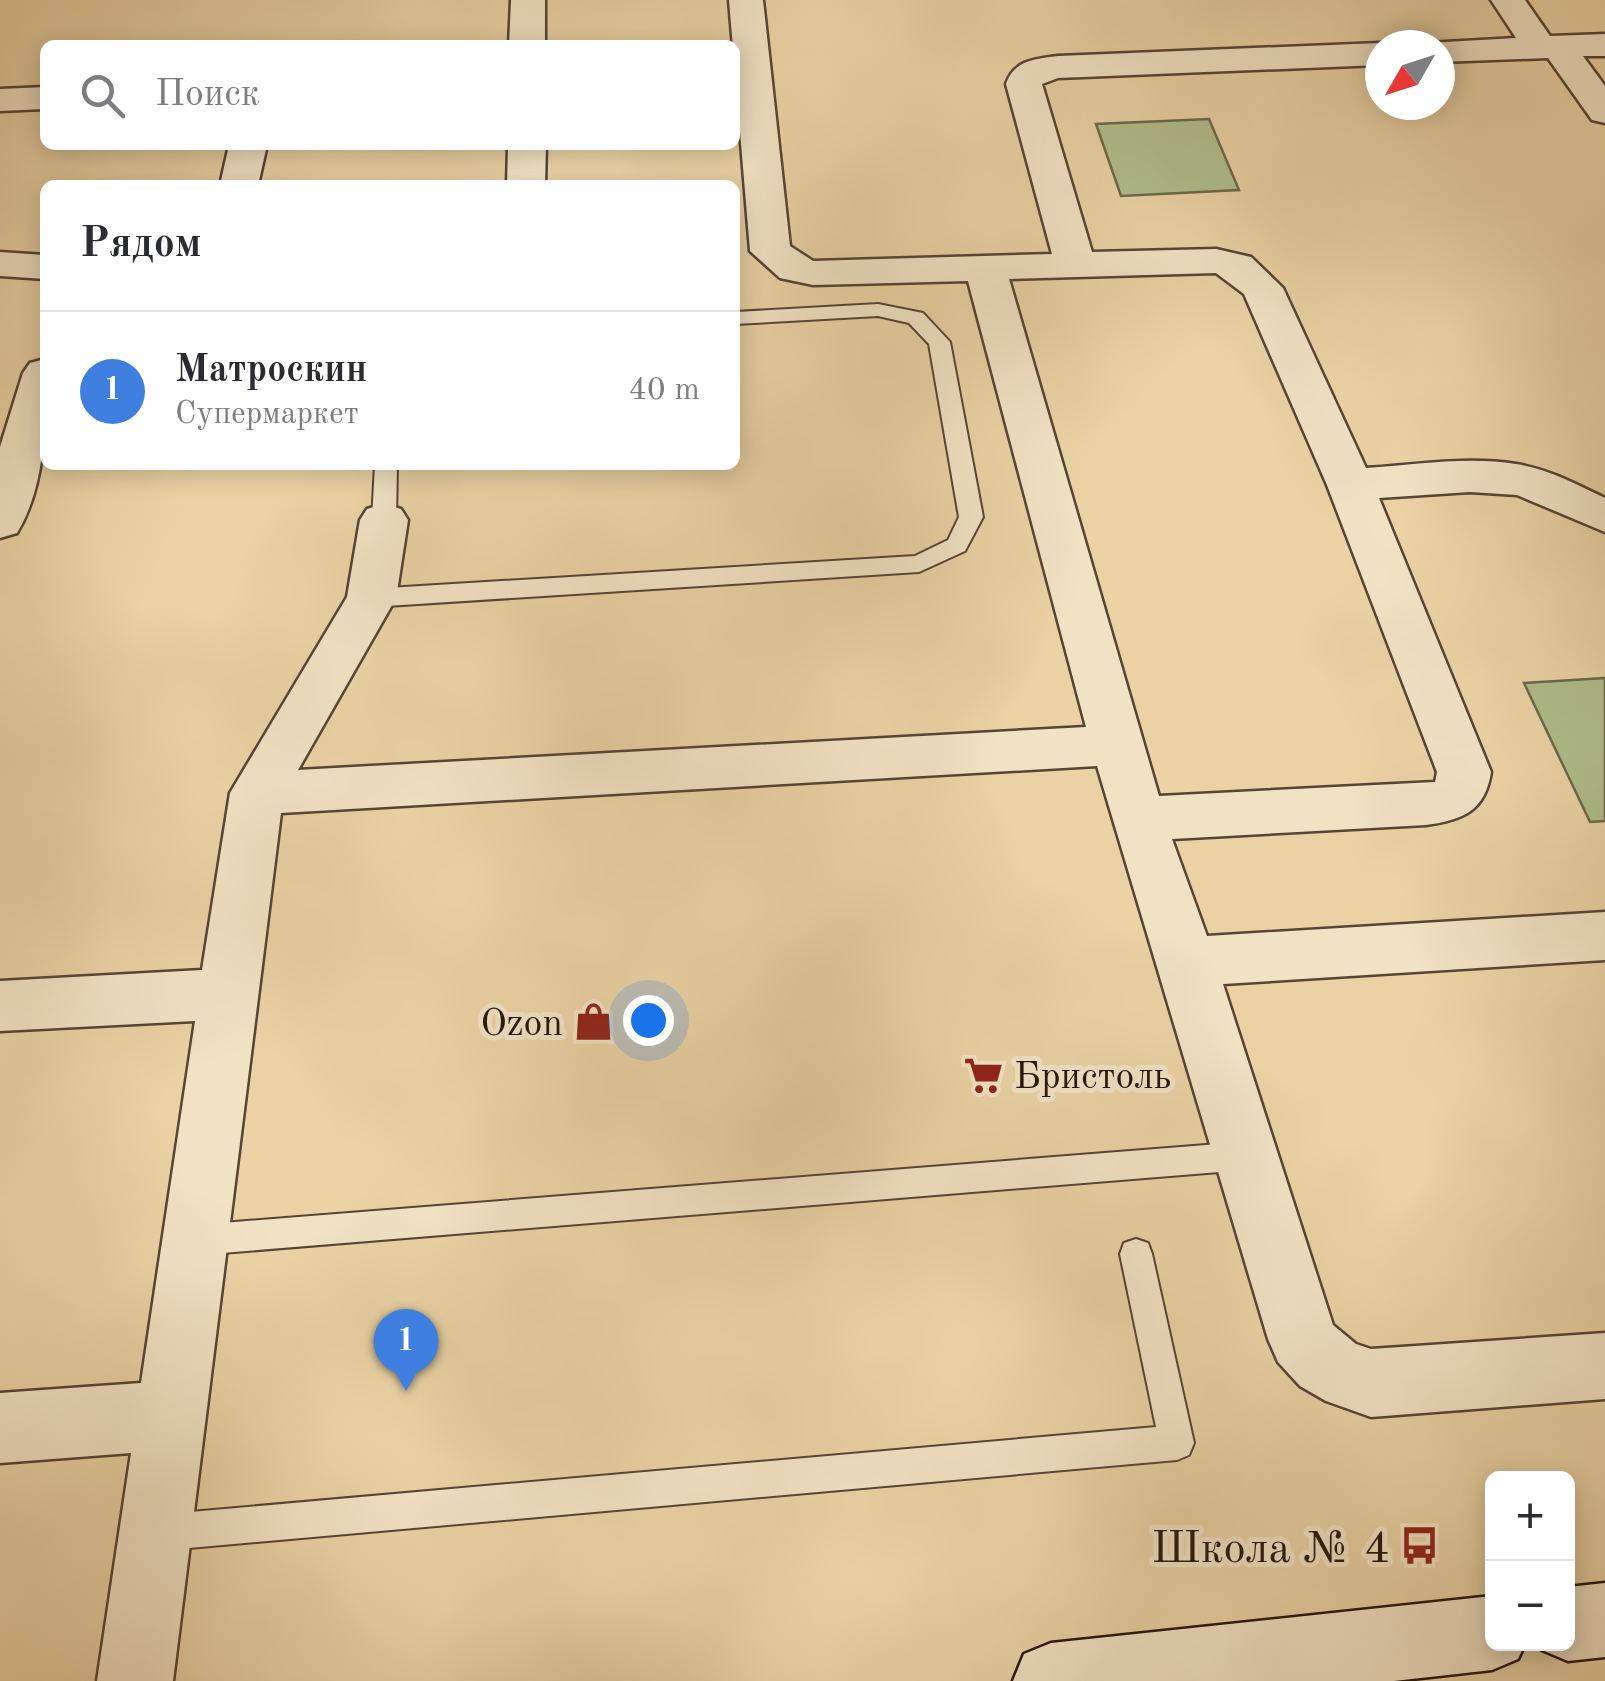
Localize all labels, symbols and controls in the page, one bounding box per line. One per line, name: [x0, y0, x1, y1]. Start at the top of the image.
north arrow: [1365, 30, 1455, 120]
search box: [40, 40, 740, 150]
icon: search: [75, 68, 130, 123]
text: Поиск: [155, 76, 260, 114]
text: Рядом: [80, 224, 202, 266]
text: Матроскин: [175, 352, 367, 390]
text: 1: [103, 375, 122, 407]
text: 40 m: [629, 375, 700, 407]
text: Супермаркет: [175, 399, 359, 431]
your location: [623, 995, 674, 1046]
shop icon: Ozon: [572, 1001, 614, 1043]
place label: Ozon: [480, 1006, 563, 1044]
supermarket icon: Бристоль: [963, 1054, 1005, 1096]
place label: Бристоль: [1014, 1059, 1171, 1097]
pin: 1: [374, 1308, 438, 1391]
map controls: [1485, 1471, 1575, 1651]
button: +: [1485, 1471, 1575, 1561]
bus stop icon: Школа № 4: [1399, 1525, 1441, 1567]
place label: Школа № 4: [1151, 1528, 1390, 1573]
button: −: [1485, 1561, 1575, 1651]

